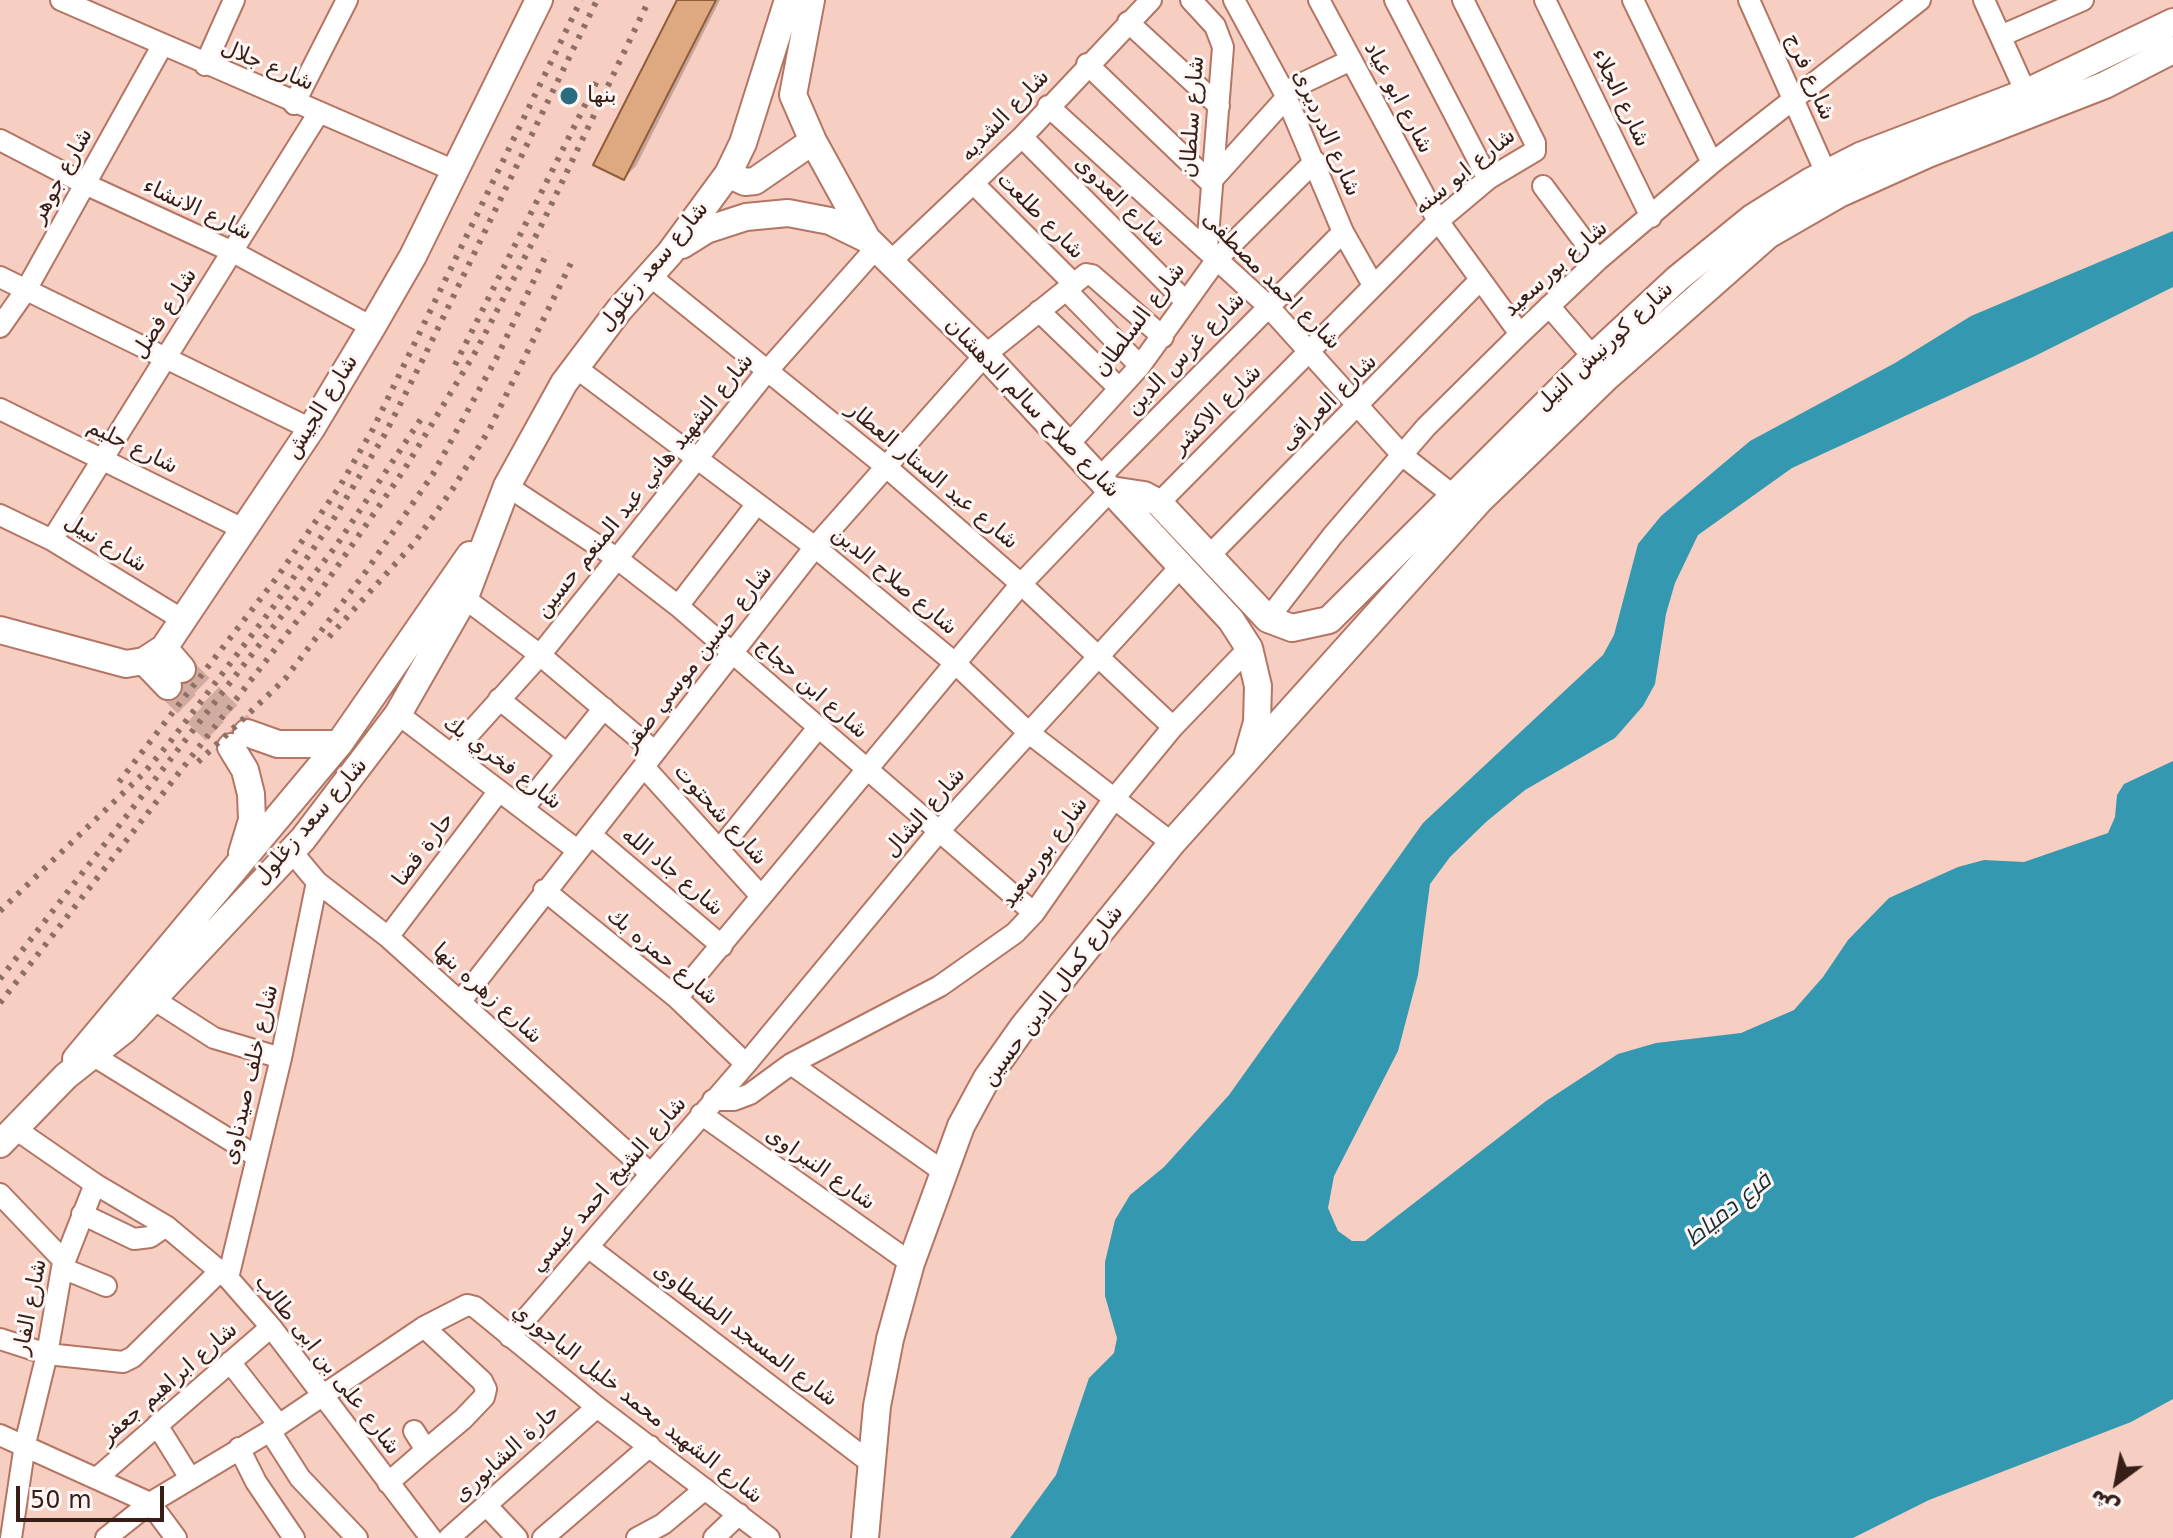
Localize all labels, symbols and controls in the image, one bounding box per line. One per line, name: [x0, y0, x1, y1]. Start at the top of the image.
street label: شارع فرج: [1778, 29, 1840, 125]
street label: شارع جلال: [216, 35, 318, 97]
street label: شارع ابو عياد: [1358, 38, 1438, 158]
street label: شارع الجلاء: [1585, 44, 1655, 152]
street label: شارع سلطان: [1176, 55, 1210, 179]
street label: شارع الشديه: [955, 64, 1055, 168]
street label: شارع الدرديرى: [1286, 65, 1366, 201]
place label: بنها: [587, 83, 617, 109]
marker: بنها: [558, 85, 580, 107]
street label: شارع ابو سنه: [1409, 123, 1521, 221]
street label: شارع جوهر: [25, 124, 99, 228]
street label: شارع العدوى: [1069, 151, 1171, 253]
street label: شارع طلعت: [991, 167, 1089, 265]
street label: شارع الانشاء: [138, 173, 256, 247]
street label: شارع سعد زغلول: [593, 196, 715, 338]
street label: شارع احمد مصطفى: [1196, 206, 1346, 356]
street label: شارع بورسعيد: [1498, 215, 1614, 323]
street label: شارع السلطان: [1088, 258, 1192, 382]
street label: شارع فضل: [127, 264, 203, 364]
street label: شارع كورنيش النيل: [1531, 276, 1679, 418]
street label: شارع غرس الدين: [1121, 287, 1251, 421]
street label: شارع صلاح سالم الدهشان: [939, 312, 1125, 504]
street label: شارع الشهيد هاني عبد المنعم حسين: [530, 348, 760, 624]
street label: شارع العراقى: [1275, 349, 1383, 457]
street label: شارع الجيش: [280, 350, 364, 464]
street label: شارع الاكشر: [1166, 359, 1268, 461]
street label: شارع عبد الستار العطار: [841, 396, 1023, 556]
street label: شارع حليم: [82, 414, 182, 480]
street label: شارع نبيل: [59, 509, 151, 579]
street label: شارع صلاح الدين: [826, 521, 962, 641]
street label: شارع حسين موسي صقر: [617, 561, 779, 757]
street label: شارع ابن حجاج: [749, 633, 873, 745]
street label: شارع فخري بك: [438, 710, 566, 816]
street label: شارع سعد زغلول: [248, 753, 374, 891]
street label: شارع شحتوت: [668, 759, 772, 871]
street label: شارع الشال: [879, 762, 971, 864]
street label: شارع بورسعيد: [996, 792, 1094, 914]
street label: حارة قضا: [388, 808, 460, 892]
street label: شارع جاد الله: [616, 822, 728, 922]
street label: شارع كمال الدين حسين: [976, 900, 1130, 1092]
street label: شارع حمزه بك: [601, 903, 723, 1011]
street label: شارع زهره بنها: [427, 938, 547, 1050]
street label: شارع خلف صيدناوى: [217, 982, 285, 1168]
street label: شارع الشيخ احمد عيسي: [525, 1091, 693, 1279]
street label: شارع النبراوى: [760, 1121, 880, 1217]
water label: فرع دمياط: [1680, 1167, 1778, 1253]
street label: شارع الفار: [9, 1257, 53, 1357]
street label: شارع المسجد الطنطاوى: [648, 1257, 842, 1413]
street label: شارع على بن ابى طالب: [248, 1270, 406, 1460]
street label: شارع الشهيد محمد خليل الباجوري: [506, 1298, 768, 1510]
street label: شارع ابراهيم جعفر: [95, 1317, 243, 1451]
street label: حارة الشابورى: [448, 1399, 566, 1509]
north arrow: [2077, 1442, 2157, 1522]
scale bar: [20, 1470, 168, 1520]
text: ش: [2085, 1484, 2124, 1521]
text: 50 m: [30, 1486, 92, 1514]

